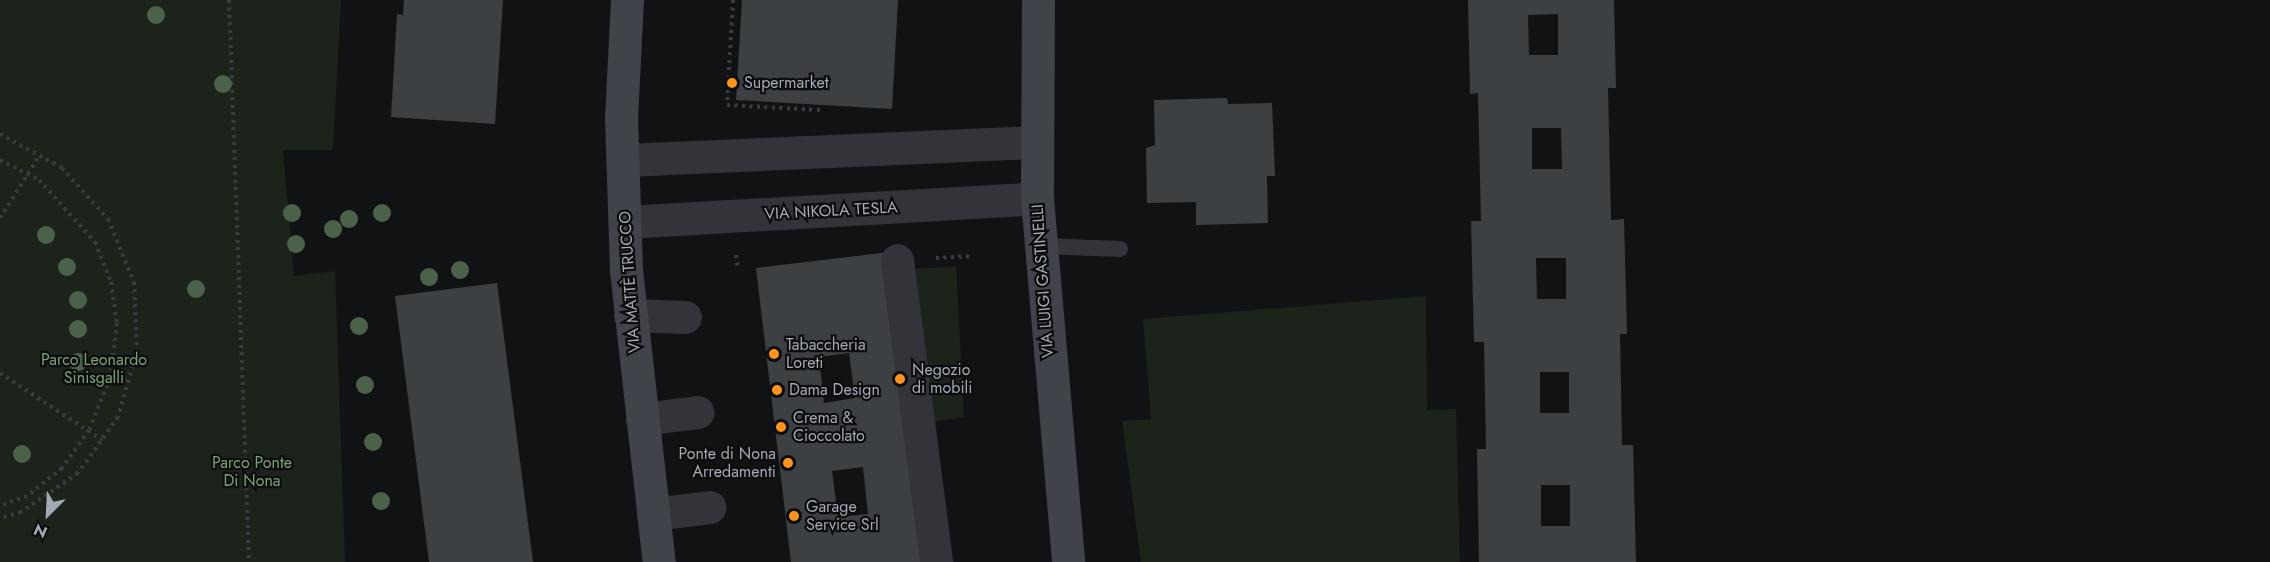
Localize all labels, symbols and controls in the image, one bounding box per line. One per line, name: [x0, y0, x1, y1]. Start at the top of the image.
place label: Supermarket: [744, 73, 829, 93]
marker: Supermarket: [725, 76, 739, 90]
street label: VIA NIKOLA TESLA: [764, 198, 898, 224]
street label: VIA LUIGI GASTINELLI: [1028, 203, 1058, 359]
street label: VIA MATTÈ TRUCCO: [615, 210, 645, 354]
place label: Tabaccheria Loreti: [786, 335, 866, 373]
marker: Tabaccheria Loreti: [767, 347, 781, 361]
park label: Parco Leonardo Sinisgalli: [41, 350, 147, 388]
place label: Negozio di mobili: [912, 360, 972, 398]
marker: Negozio di mobili: [893, 372, 907, 386]
place label: Dama Design: [789, 380, 880, 400]
marker: Dama Design: [770, 383, 784, 397]
place label: Crema & Cioccolato: [793, 408, 865, 446]
marker: Crema & Cioccolato: [774, 420, 788, 434]
place label: Ponte di Nona Arredamenti: [678, 444, 776, 482]
park label: Parco Ponte Di Nona: [212, 453, 292, 491]
marker: Ponte di Nona Arredamenti: [781, 456, 795, 470]
north arrow: [18, 484, 78, 544]
place label: Garage Service Srl: [806, 497, 879, 535]
marker: Garage Service Srl: [787, 509, 801, 523]
text: N: [30, 518, 51, 544]

